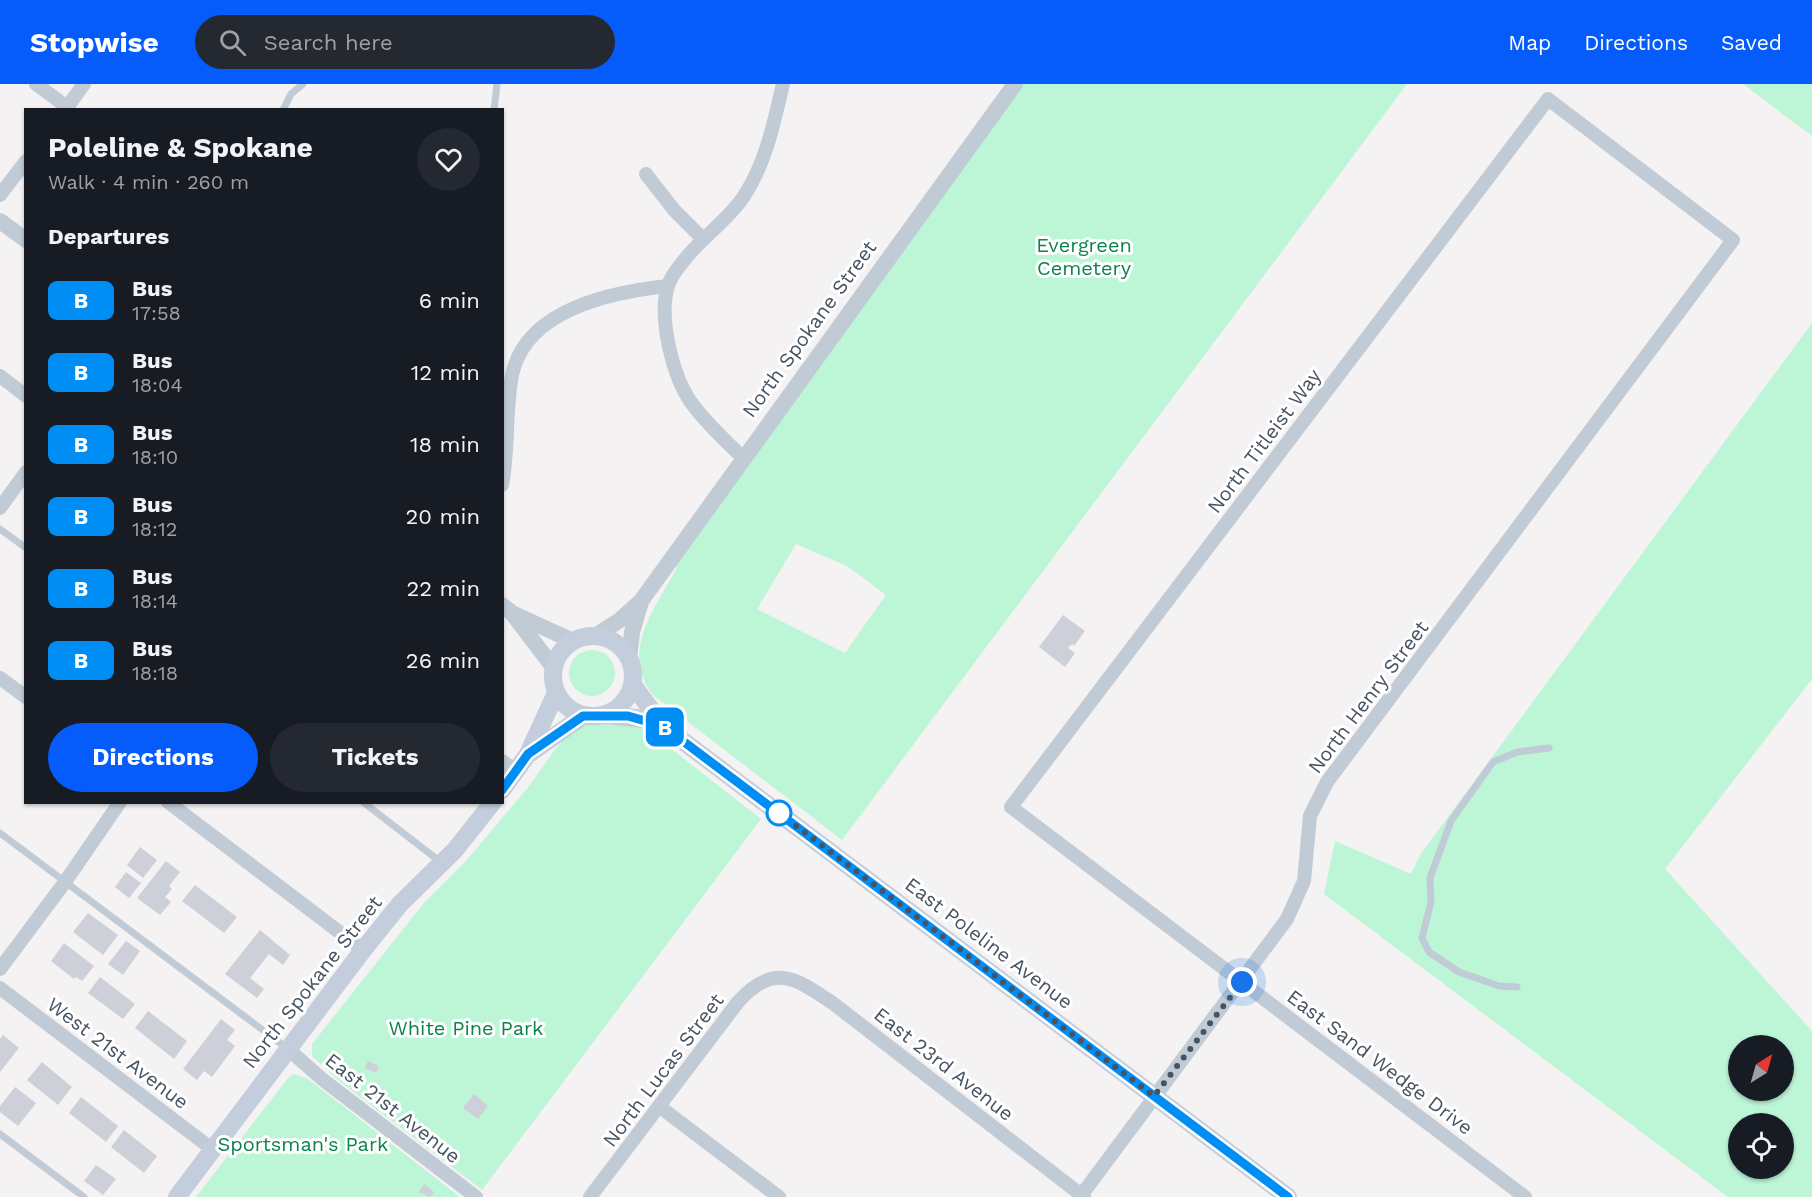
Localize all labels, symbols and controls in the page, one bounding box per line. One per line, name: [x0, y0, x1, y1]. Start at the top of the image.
search box: [195, 15, 615, 69]
text: Stopwise: [30, 26, 159, 59]
icon: search: [216, 26, 249, 59]
text: Search here: [264, 30, 393, 55]
text: Map: [1508, 30, 1551, 55]
text: Directions: [1584, 30, 1688, 55]
text: Saved: [1721, 30, 1782, 55]
button: heart: [417, 128, 480, 191]
text: Poleline & Spokane: [48, 131, 313, 164]
text: Walk · 4 min · 260 m: [48, 170, 249, 194]
text: Departures: [48, 224, 169, 249]
park label: Evergreen Cemetery: [1036, 233, 1132, 280]
street label: North Spokane Street: [737, 236, 881, 422]
text: Bus: [132, 276, 172, 301]
text: B: [74, 288, 88, 313]
text: 6 min: [419, 288, 480, 313]
text: 17:58: [132, 301, 181, 325]
text: Bus: [132, 348, 172, 373]
text: B: [74, 360, 88, 385]
text: 12 min: [411, 360, 480, 385]
street label: North Titleist Way: [1202, 364, 1326, 518]
text: 18:04: [132, 373, 183, 397]
text: Bus: [132, 420, 172, 445]
text: B: [74, 432, 88, 457]
text: 18 min: [410, 432, 480, 457]
text: 18:10: [132, 445, 178, 469]
text: Bus: [132, 492, 172, 517]
text: B: [74, 504, 88, 529]
text: 20 min: [406, 504, 480, 529]
text: 18:12: [132, 517, 178, 541]
text: Bus: [132, 564, 172, 589]
text: B: [74, 576, 88, 601]
text: 22 min: [406, 576, 480, 601]
text: 18:14: [132, 589, 178, 613]
street label: North Henry Street: [1303, 615, 1434, 778]
text: Bus: [132, 636, 172, 661]
text: B: [74, 648, 88, 673]
text: 26 min: [406, 648, 480, 673]
text: 18:18: [132, 661, 178, 685]
line badge: B: [646, 708, 684, 746]
text: B: [658, 715, 672, 740]
button: Directions: [48, 723, 258, 792]
button: Tickets: [270, 723, 480, 792]
unlabelled marker: [766, 800, 792, 826]
street label: East Poleline Avenue: [900, 872, 1078, 1014]
street label: North Spokane Street: [237, 890, 387, 1073]
your location: [1227, 967, 1257, 997]
street label: East Sand Wedge Drive: [1282, 984, 1478, 1140]
street label: North Lucas Street: [597, 988, 729, 1151]
street label: West 21st Avenue: [43, 992, 193, 1114]
street label: East 23rd Avenue: [870, 1002, 1018, 1126]
park label: White Pine Park: [389, 1016, 543, 1040]
north arrow: [1728, 1035, 1794, 1101]
map controls: [1728, 1035, 1794, 1179]
street label: East 21st Avenue: [321, 1048, 465, 1168]
button: locate: [1728, 1113, 1794, 1179]
park label: Sportsman's Park: [218, 1132, 388, 1156]

